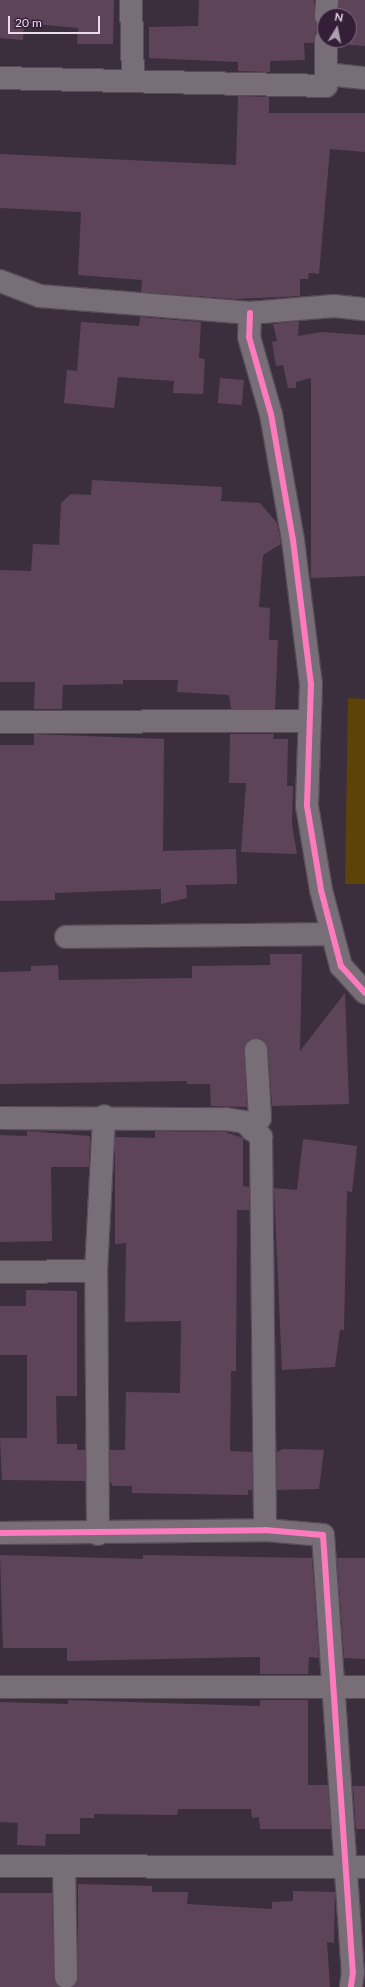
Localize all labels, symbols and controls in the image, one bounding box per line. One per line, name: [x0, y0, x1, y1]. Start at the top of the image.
scale bar: [10, 8, 102, 34]
north arrow: [317, 8, 357, 48]
text: N: [334, 10, 344, 24]
text: 20 m: [15, 15, 42, 30]

